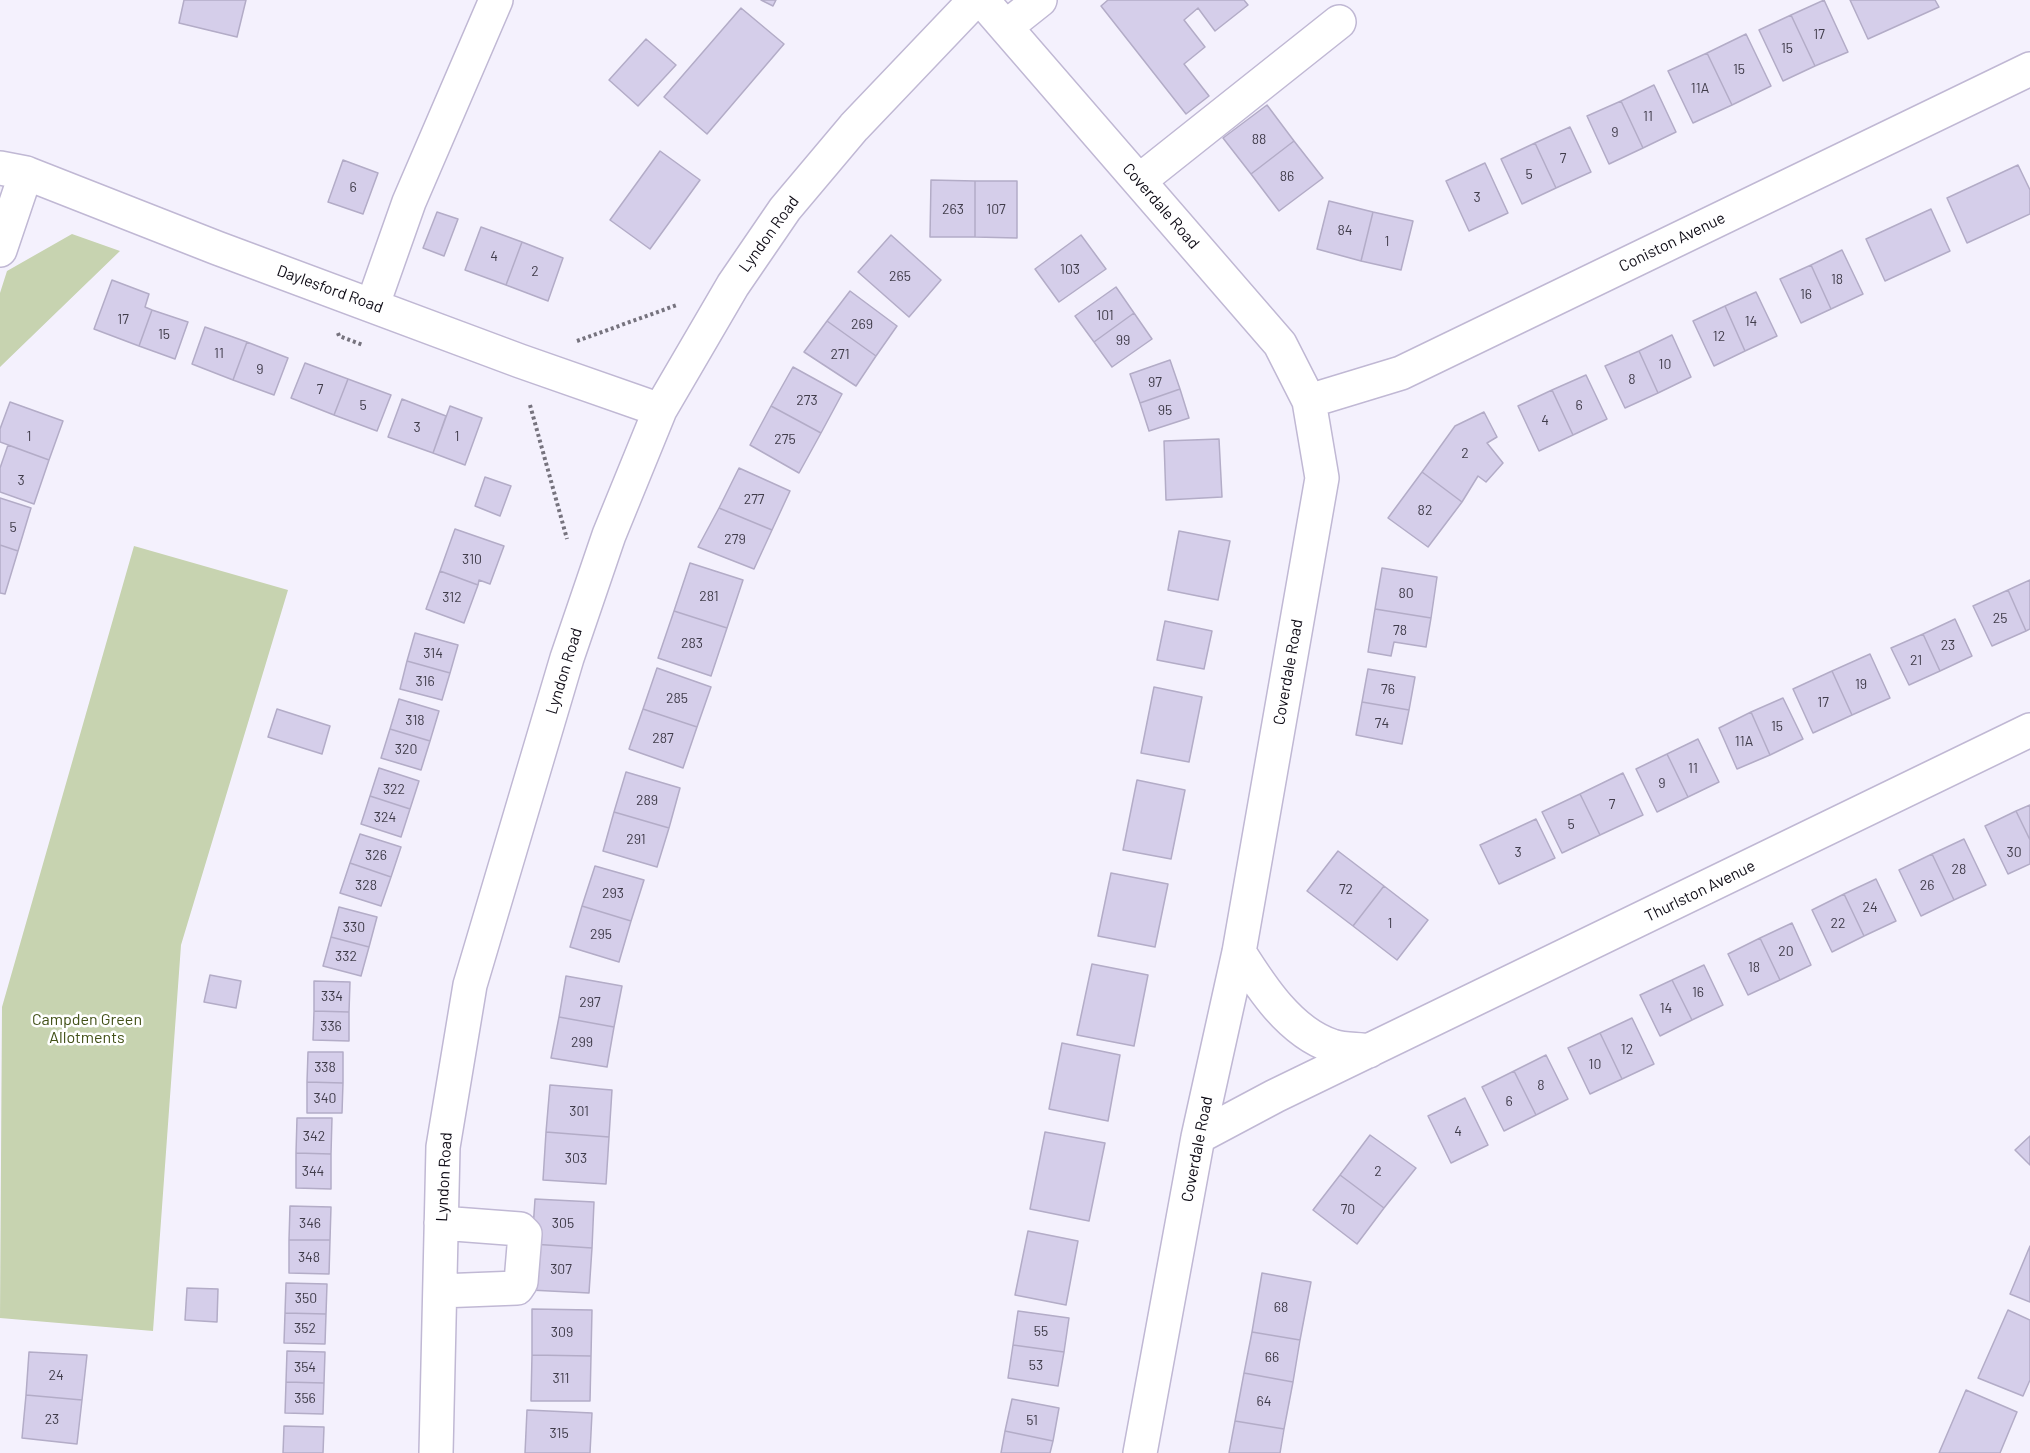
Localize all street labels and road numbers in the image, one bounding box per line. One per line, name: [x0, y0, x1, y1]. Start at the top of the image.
street label: Coverdale Road: [1119, 159, 1203, 253]
street label: Lyndon Road: [735, 192, 803, 276]
street label: Coniston Avenue: [1616, 208, 1728, 276]
street label: Daylesford Road: [274, 261, 386, 317]
street label: Coverdale Road: [1269, 617, 1307, 727]
street label: Lyndon Road: [542, 625, 586, 717]
street label: Thurlston Avenue: [1642, 856, 1758, 926]
street label: Coverdale Road: [1177, 1094, 1217, 1204]
street label: Lyndon Road: [432, 1132, 456, 1222]

